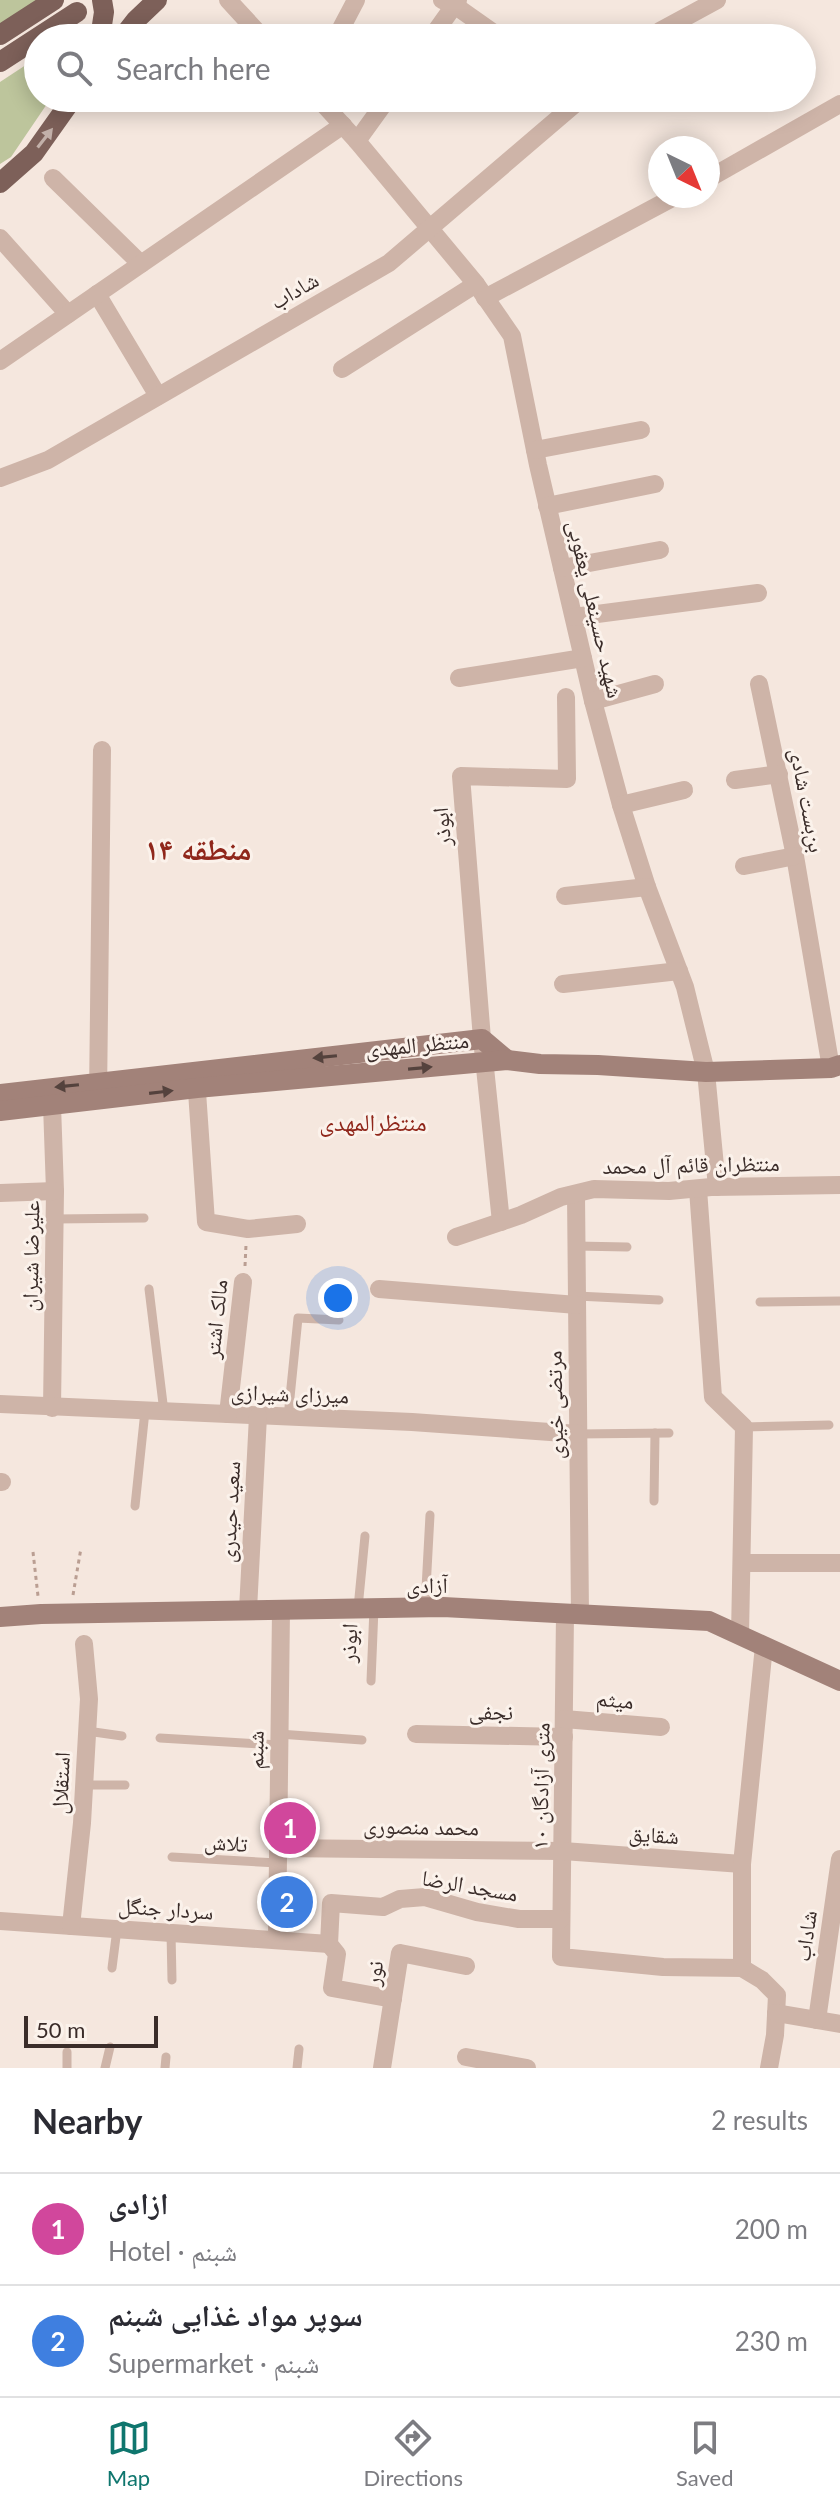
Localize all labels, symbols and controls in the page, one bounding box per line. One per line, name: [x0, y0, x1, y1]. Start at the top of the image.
search box: [24, 24, 816, 112]
icon: search: [52, 46, 96, 90]
text: Search here: [116, 50, 271, 86]
one-way arrow: [37, 128, 53, 148]
north arrow: [648, 136, 720, 208]
street label: شاداب: [265, 265, 323, 315]
street label: شهید حسینعلی یعقوبی: [561, 517, 630, 701]
street label: بن‌بست شادی: [784, 745, 831, 855]
street label: ابوذر: [426, 806, 456, 849]
district label: منطقه ۱۴: [144, 830, 252, 866]
street label: منتظر المهدی: [364, 1026, 470, 1063]
one-way arrow: [312, 1051, 337, 1064]
one-way arrow: [408, 1061, 433, 1074]
one-way arrow: [54, 1080, 79, 1093]
one-way arrow: [149, 1086, 174, 1099]
district label: منتظرالمهدی: [319, 1107, 427, 1137]
street label: منتظران قائم آل محمد: [602, 1149, 780, 1181]
street label: علیرضا شیران: [16, 1200, 45, 1312]
street label: مالک اشتر: [197, 1278, 233, 1361]
your location: [318, 1278, 358, 1318]
street label: مرتضی خیری: [540, 1350, 569, 1460]
street label: میرزای شیرازی: [230, 1377, 350, 1410]
street label: سعید حیدری: [213, 1460, 246, 1564]
street label: آزادی: [406, 1571, 448, 1599]
street label: ابوذر: [333, 1623, 363, 1664]
street label: میثم: [595, 1684, 635, 1716]
street label: نجفی: [469, 1697, 513, 1726]
street label: ۱۰ متری آزادگان: [525, 1722, 556, 1850]
street label: شبنم: [241, 1730, 271, 1770]
street label: استقلال: [45, 1751, 76, 1815]
pin: 1: [264, 1798, 316, 1858]
street label: محمد منصوری: [363, 1811, 479, 1842]
street label: شقایق: [628, 1819, 680, 1850]
street label: تلاش: [203, 1827, 249, 1858]
street label: مسجد الرضا: [420, 1863, 520, 1907]
pin: 2: [261, 1872, 313, 1932]
street label: سردار جنگل: [117, 1891, 215, 1926]
street label: شاداب: [788, 1909, 822, 1963]
street label: نور: [358, 1959, 388, 1988]
scale bar: [24, 2012, 158, 2048]
text: 50 m: [36, 2016, 85, 2043]
text: Nearby: [32, 2100, 143, 2141]
text: 2 results: [711, 2104, 808, 2136]
text: ازادی: [108, 2184, 168, 2220]
text: 1: [50, 2213, 66, 2245]
text: 200 m: [735, 2213, 808, 2245]
text: Hotel · شبنم: [108, 2235, 237, 2267]
text: سوپر مواد غذایی شبنم: [108, 2296, 363, 2332]
text: 2: [50, 2325, 66, 2357]
text: 230 m: [735, 2325, 808, 2357]
text: Supermarket · شبنم: [108, 2347, 319, 2379]
tab: Map: [107, 2416, 151, 2491]
tab: Directions: [364, 2416, 463, 2491]
tab: Saved: [676, 2416, 733, 2491]

